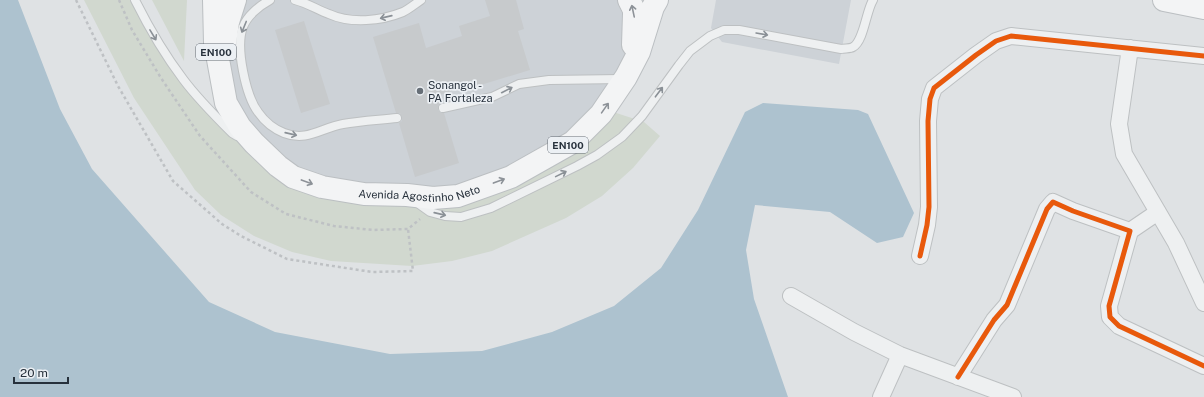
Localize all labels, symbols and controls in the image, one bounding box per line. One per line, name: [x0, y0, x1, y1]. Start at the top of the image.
one-way arrow: [628, 5, 636, 18]
one-way arrow: [380, 13, 393, 21]
one-way arrow: [240, 21, 248, 33]
one-way arrow: [150, 29, 158, 41]
one-way arrow: [755, 31, 768, 39]
road number: EN100: [196, 44, 236, 60]
place label: Sonangol - PA Fortaleza: [428, 79, 492, 104]
marker: Sonangol - PA Fortaleza: [415, 86, 425, 96]
one-way arrow: [501, 86, 513, 93]
one-way arrow: [655, 87, 664, 98]
one-way arrow: [601, 103, 609, 114]
one-way arrow: [285, 131, 298, 139]
road number: EN100: [548, 137, 588, 153]
one-way arrow: [555, 170, 567, 177]
one-way arrow: [493, 177, 506, 184]
one-way arrow: [301, 179, 313, 187]
street label: Avenida Agostinho Neto: [358, 183, 481, 204]
one-way arrow: [433, 211, 446, 219]
scale bar: [14, 359, 68, 385]
text: 20 m: [20, 366, 48, 380]

